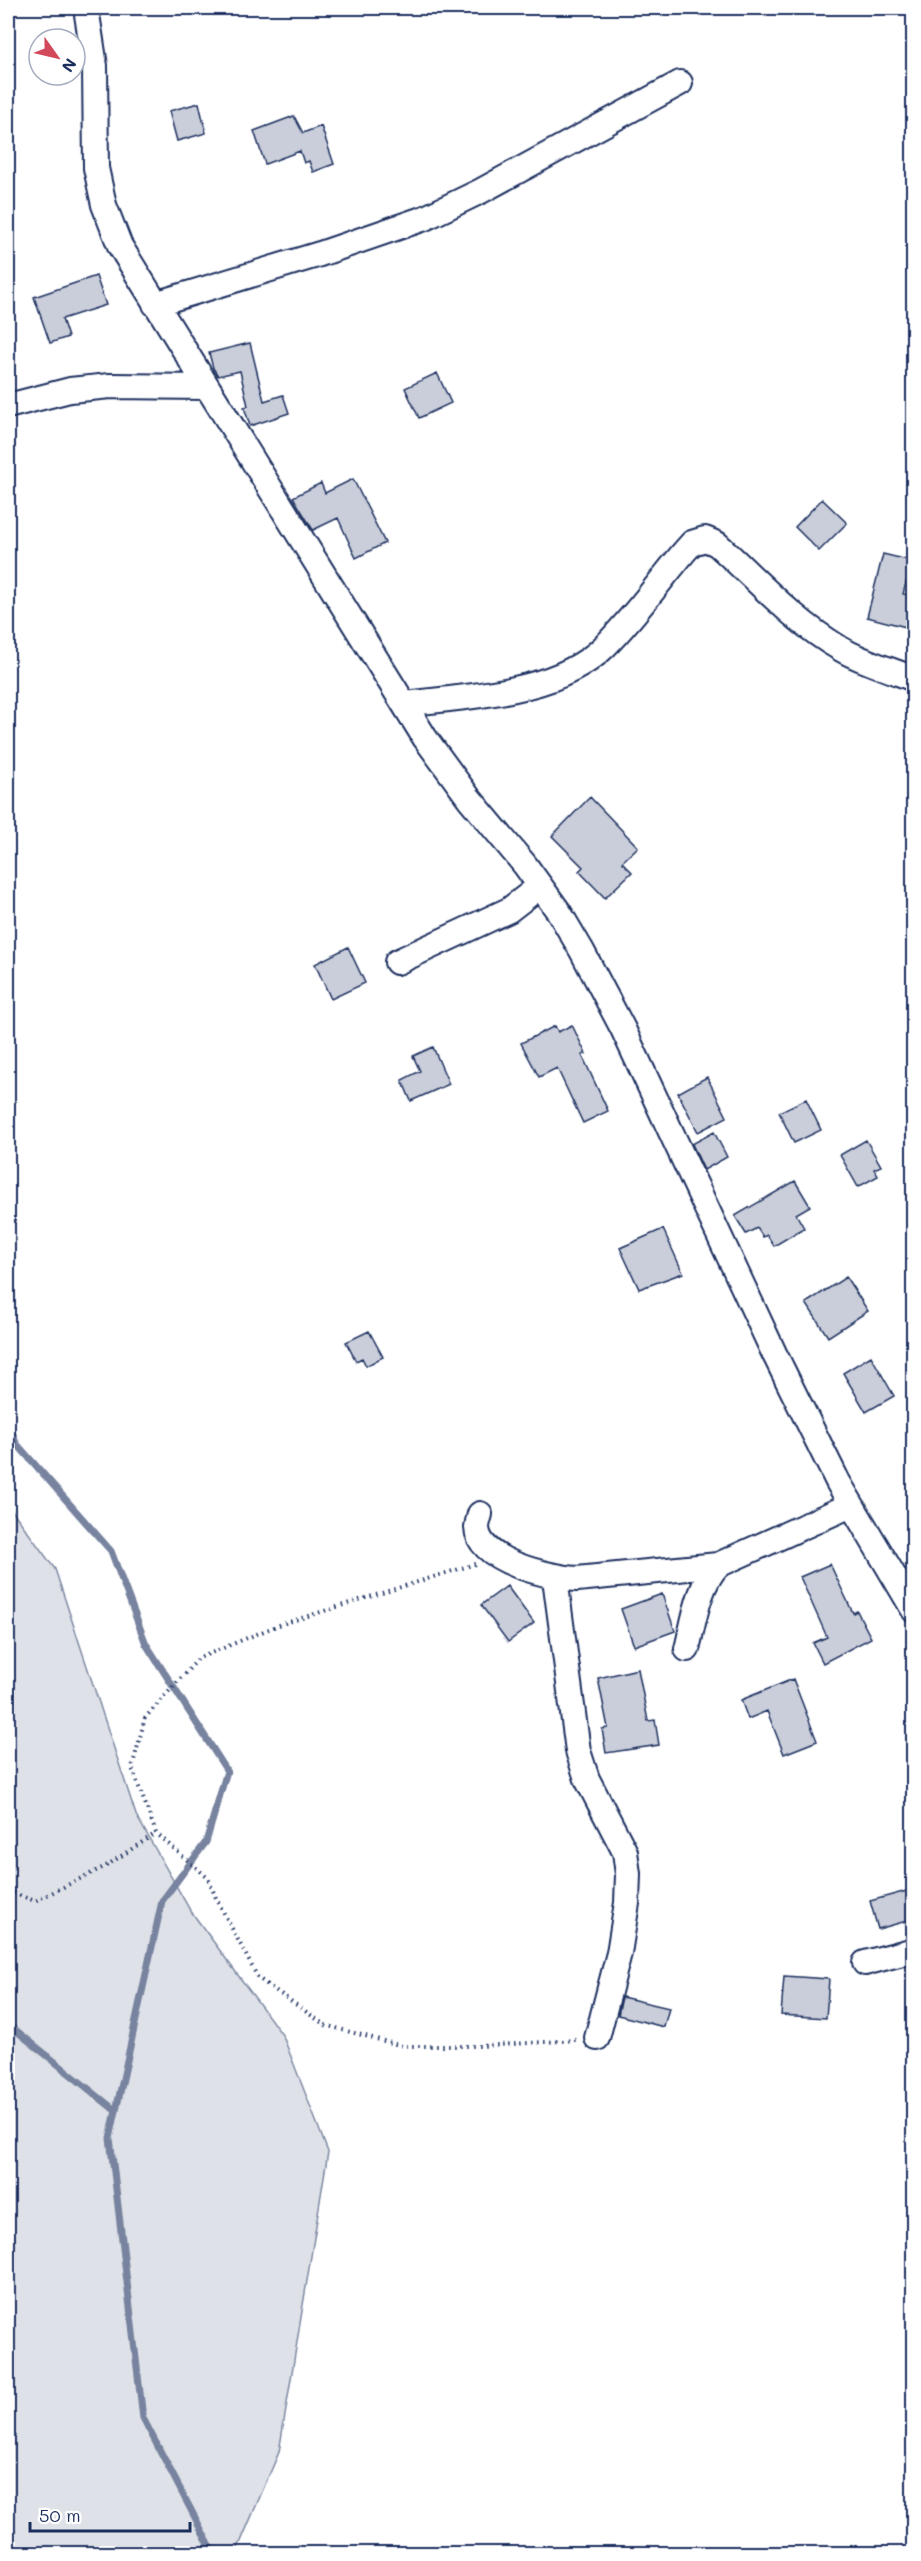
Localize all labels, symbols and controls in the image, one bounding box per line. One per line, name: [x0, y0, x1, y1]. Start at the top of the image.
north arrow: [27, 27, 87, 87]
text: N: [58, 55, 82, 77]
scale bar: [30, 2495, 190, 2533]
text: 50 m: [39, 2503, 81, 2527]

